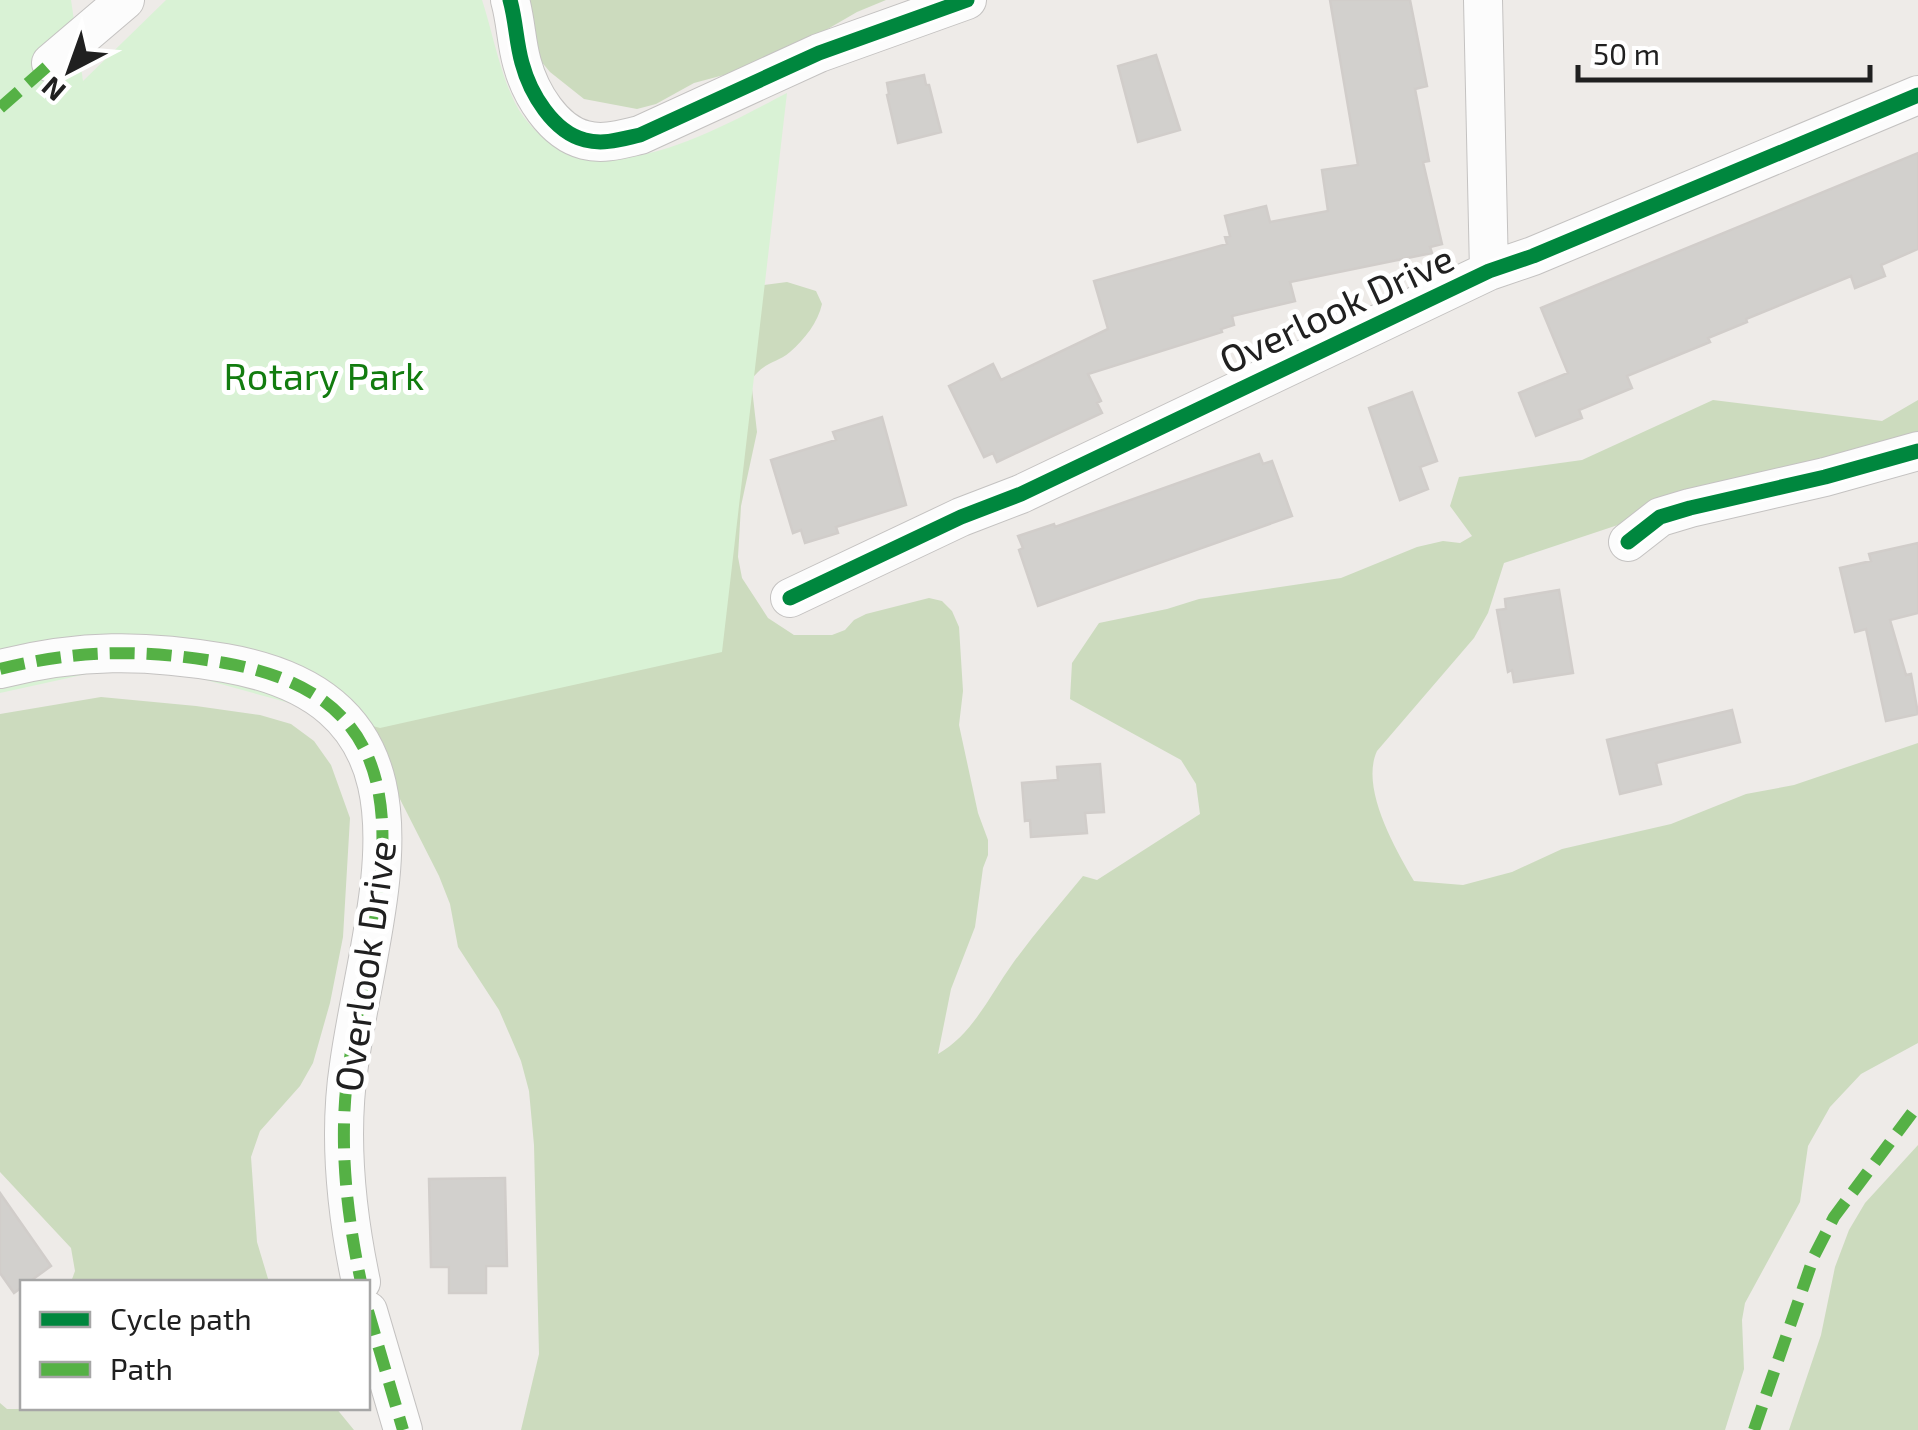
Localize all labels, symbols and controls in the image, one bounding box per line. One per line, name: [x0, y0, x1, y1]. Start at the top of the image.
north arrow: [20, 20, 120, 120]
scale bar: [1578, 20, 1870, 82]
text: 50 m: [1593, 35, 1660, 71]
text: N: [34, 70, 72, 109]
street label: Overlook Drive: [1212, 234, 1460, 382]
park label: Rotary Park: [224, 352, 424, 398]
street label: Overlook Drive: [324, 838, 404, 1094]
legend: [20, 1280, 370, 1410]
text: Cycle path: [110, 1300, 252, 1336]
text: Path: [110, 1350, 173, 1386]

